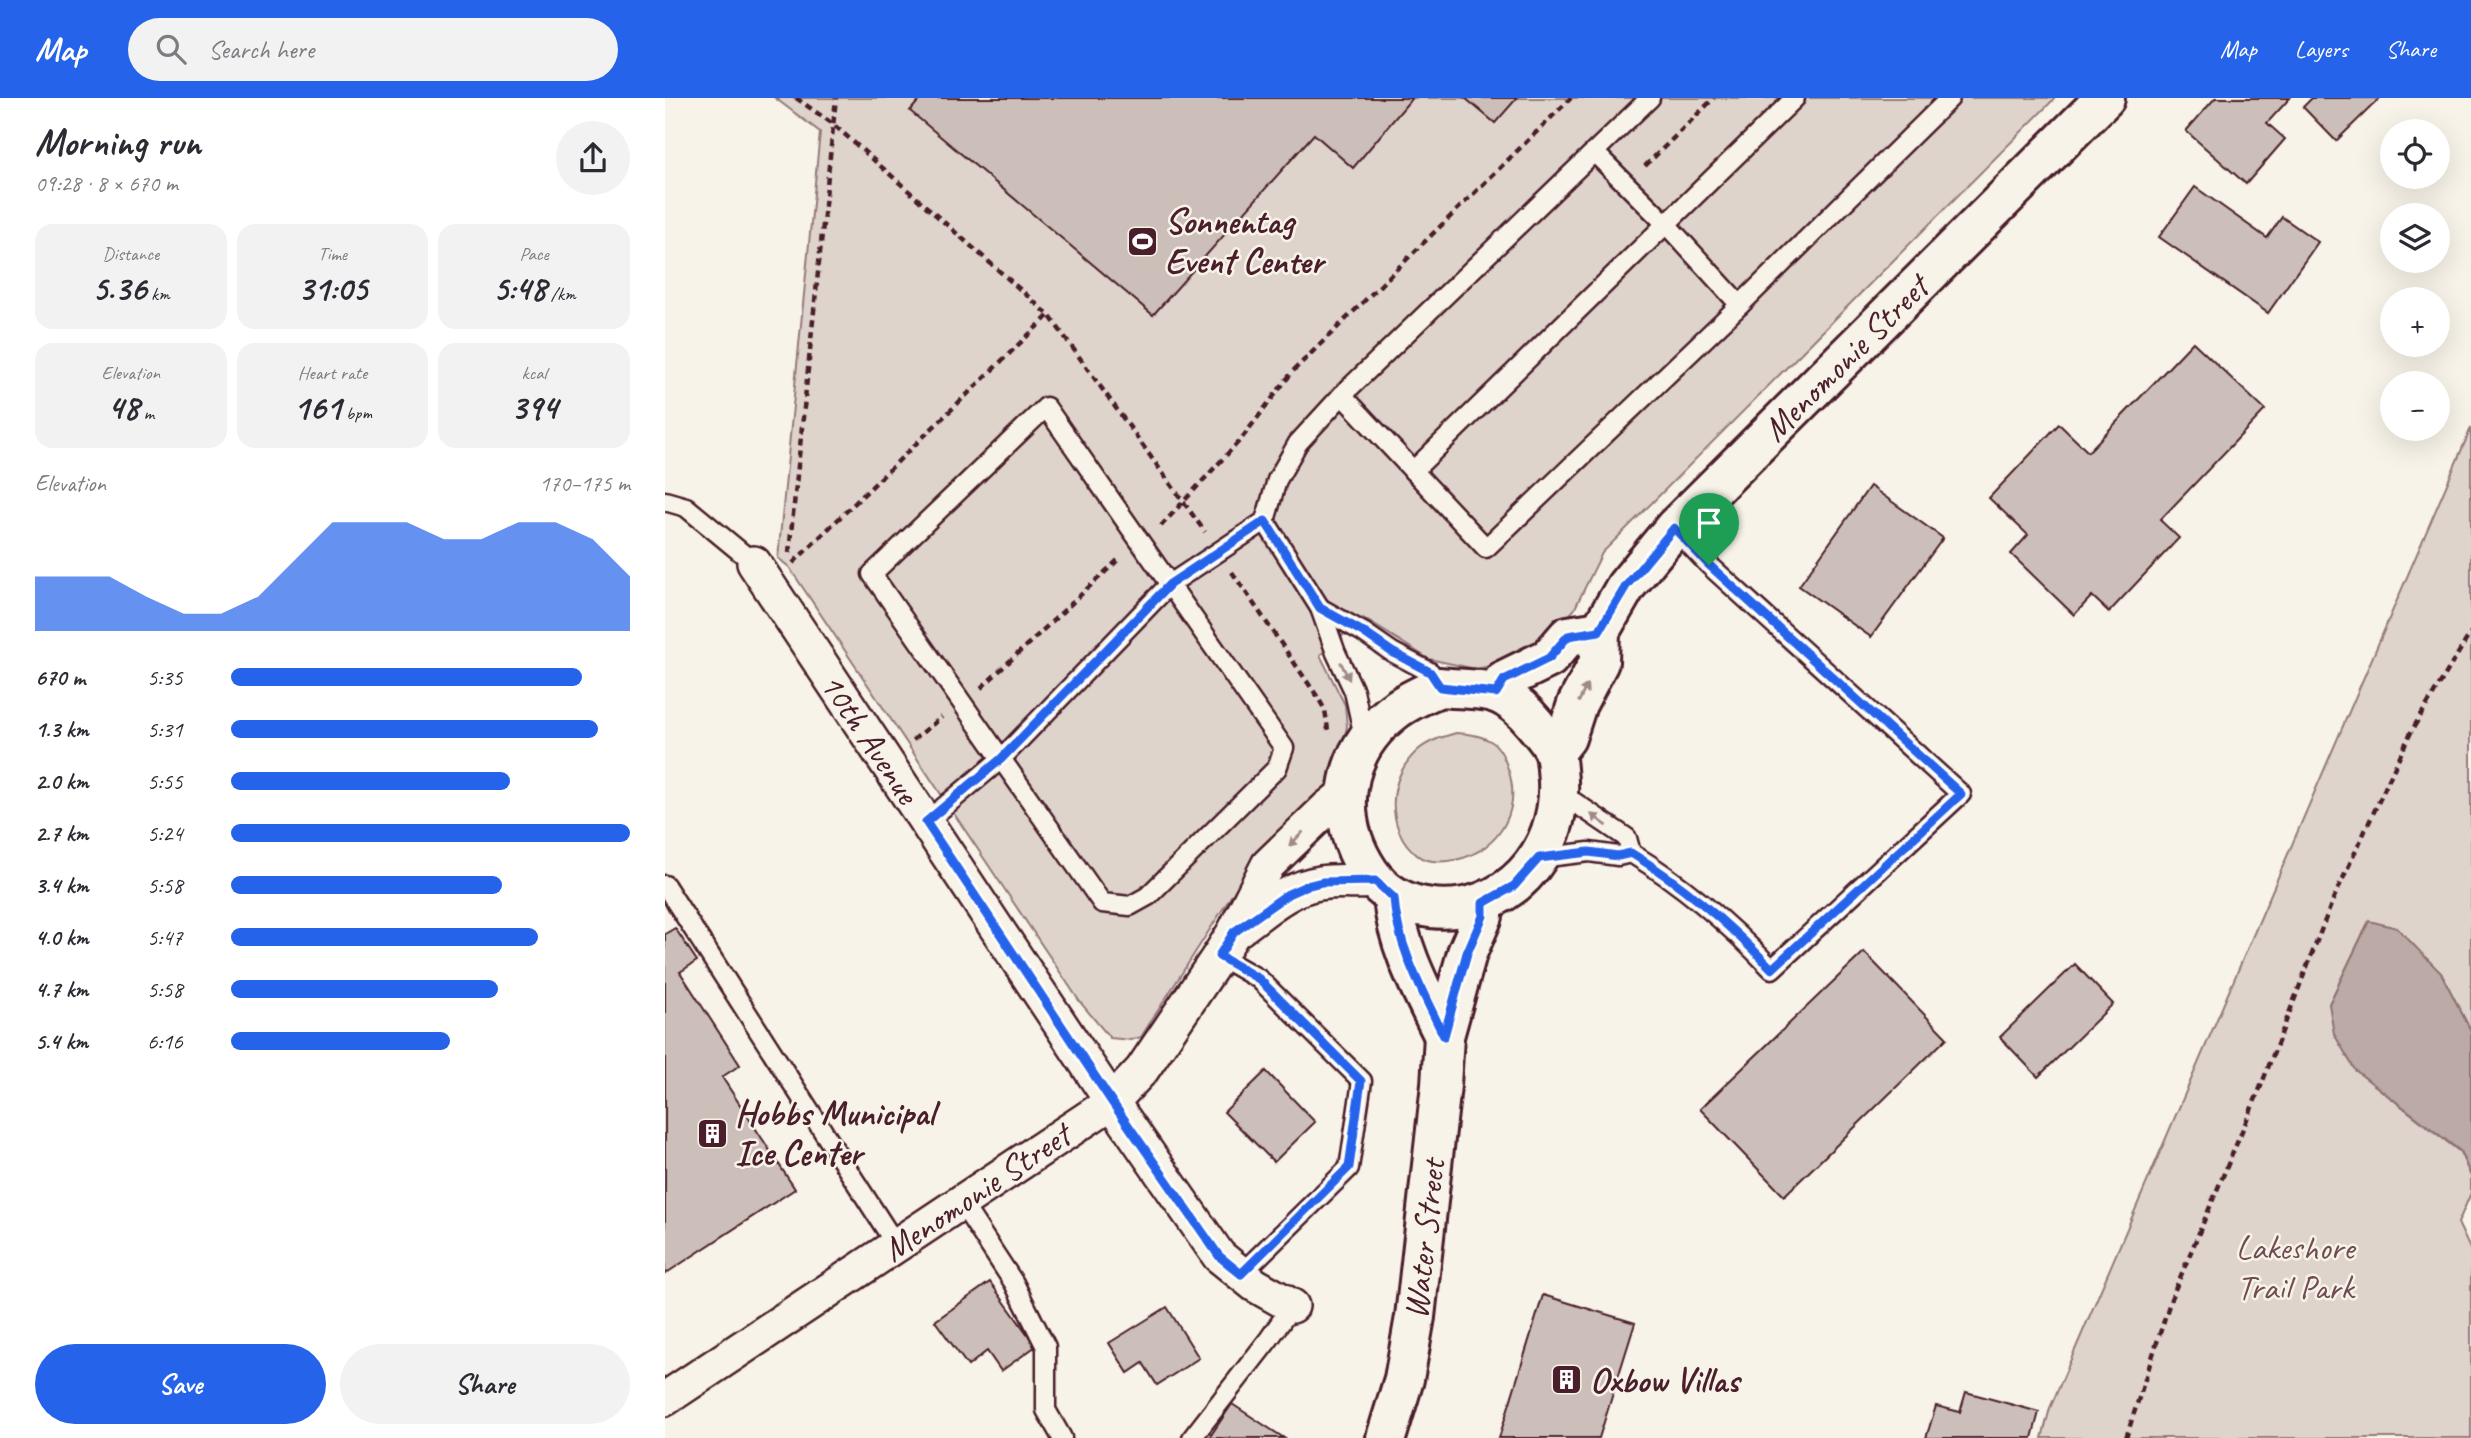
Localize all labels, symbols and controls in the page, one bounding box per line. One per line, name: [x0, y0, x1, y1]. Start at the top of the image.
search box: [128, 18, 618, 81]
text: Map: [35, 28, 86, 70]
icon: search: [152, 30, 190, 68]
text: Search here: [208, 33, 314, 66]
text: Map: [2220, 34, 2257, 64]
text: Layers: [2295, 34, 2348, 64]
text: Share: [2386, 34, 2436, 64]
text: Morning run: [35, 119, 201, 166]
map controls: [2380, 119, 2450, 441]
button: locate: [2380, 119, 2450, 189]
button: share: [556, 121, 630, 195]
text: 09:28 · 8 × 670 m: [35, 169, 178, 198]
place label: Sonnentag Event Center: [1165, 199, 1326, 284]
button: layers: [2380, 203, 2450, 273]
sports icon: Sonnentag Event Center: [1125, 224, 1159, 258]
text: Distance: [102, 242, 159, 266]
text: Time: [318, 242, 347, 266]
text: Pace: [520, 242, 549, 266]
street label: Menomonie Street: [1753, 263, 1941, 451]
text: 5.36: [92, 266, 146, 311]
text: 31:05: [298, 266, 367, 311]
text: 5:48: [493, 266, 546, 311]
text: km: [146, 282, 170, 306]
text: /km: [546, 282, 576, 306]
button: +: [2380, 287, 2450, 357]
text: Elevation: [102, 361, 160, 385]
text: Heart rate: [298, 361, 367, 385]
text: kcal: [522, 361, 547, 385]
button: −: [2380, 371, 2450, 441]
text: 48: [107, 385, 139, 430]
text: 161: [293, 385, 341, 430]
text: 394: [511, 385, 558, 430]
text: m: [139, 401, 154, 425]
text: bpm: [341, 401, 372, 425]
text: Elevation: [35, 469, 106, 498]
text: 170–175 m: [539, 469, 630, 498]
pin: [1679, 493, 1739, 565]
icon: arrive: [1690, 504, 1728, 542]
one-way arrow: [1340, 661, 1351, 681]
text: 670 m: [35, 663, 85, 692]
text: 5:35: [147, 663, 183, 692]
street label: 10th Avenue: [810, 664, 931, 814]
one-way arrow: [1577, 683, 1588, 703]
text: 1.3 km: [35, 715, 89, 744]
text: 5:31: [147, 715, 183, 744]
text: 2.0 km: [35, 767, 89, 796]
text: 5:55: [147, 767, 183, 796]
one-way arrow: [1590, 813, 1608, 827]
text: 2.7 km: [35, 819, 88, 848]
text: 5:24: [147, 819, 183, 848]
one-way arrow: [1287, 830, 1304, 847]
text: 3.4 km: [35, 871, 89, 900]
text: 5:58: [147, 871, 183, 900]
text: 4.0 km: [35, 923, 89, 952]
text: 5:47: [147, 923, 183, 952]
text: 4.7 km: [35, 975, 88, 1004]
text: 5:58: [147, 975, 183, 1004]
text: 5.4 km: [35, 1027, 88, 1056]
text: 6:16: [147, 1027, 183, 1056]
place label: Hobbs Municipal Ice Center: [735, 1091, 941, 1176]
street label: Menomonie Street: [874, 1111, 1082, 1272]
building icon: Hobbs Municipal Ice Center: [695, 1116, 729, 1150]
street label: Water Street: [1393, 1154, 1456, 1321]
park label: Lakeshore Trail Park: [2236, 1225, 2357, 1310]
button: Save: [35, 1344, 326, 1424]
button: Share: [340, 1344, 630, 1424]
place label: Oxbow Villas: [1590, 1358, 1743, 1403]
building icon: Oxbow Villas: [1550, 1363, 1584, 1397]

